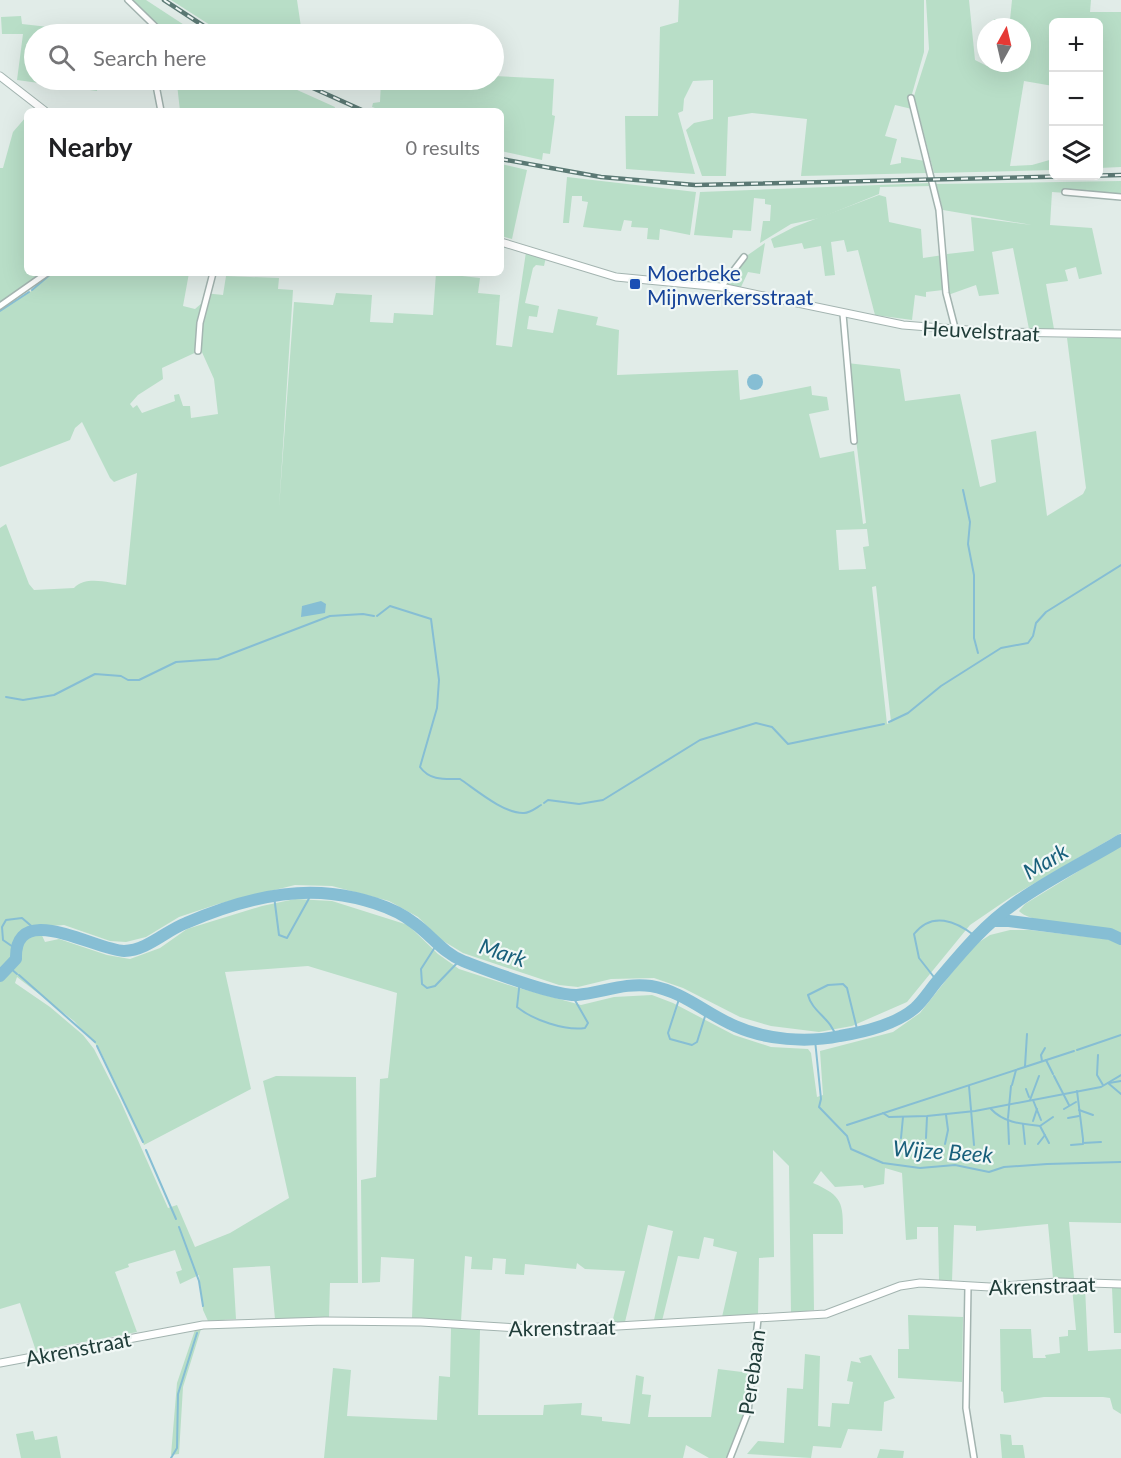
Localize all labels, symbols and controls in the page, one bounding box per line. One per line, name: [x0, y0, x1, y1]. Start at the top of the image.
north arrow: [977, 18, 1031, 72]
map controls: [1049, 18, 1103, 180]
button: +: [1049, 18, 1103, 72]
search box: [24, 24, 504, 90]
icon: search: [45, 41, 78, 74]
text: Search here: [93, 44, 206, 71]
button: −: [1049, 72, 1103, 126]
button: layers: [1049, 126, 1103, 180]
text: Nearby: [48, 131, 133, 163]
text: 0 results: [405, 135, 480, 159]
place label: Moerbeke Mijnwerkersstraat: [647, 260, 814, 309]
marker: Moerbeke Mijnwerkersstraat: [628, 277, 642, 291]
street label: Heuvelstraat: [922, 314, 1041, 346]
water label: Mark: [1018, 837, 1073, 885]
water label: Mark: [476, 932, 530, 972]
water label: Wijze Beek: [892, 1134, 995, 1168]
street label: Akrenstraat: [988, 1271, 1096, 1299]
street label: Akrenstraat: [508, 1314, 616, 1340]
street label: Akrenstraat: [23, 1325, 133, 1371]
street label: Perebaan: [733, 1328, 769, 1416]

